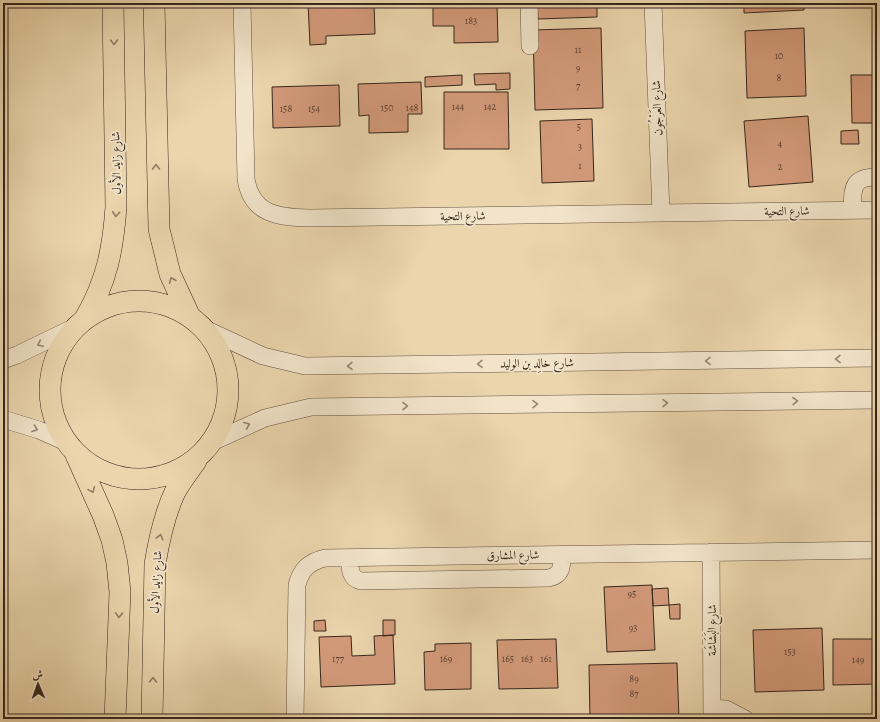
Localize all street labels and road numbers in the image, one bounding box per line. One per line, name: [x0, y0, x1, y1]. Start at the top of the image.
street label: شارع العَرْجُون: [646, 80, 669, 136]
street label: شارع زايد الأول: [106, 131, 128, 195]
street label: شارع التحية: [764, 203, 810, 222]
street label: شارع التحية: [440, 208, 486, 227]
street label: شارع خالِد بن الوليد: [500, 354, 574, 375]
street label: شارع المشارق: [487, 547, 540, 566]
street label: شارع زايد الأول: [145, 550, 169, 614]
street label: شارع البَشَاشَة: [703, 604, 723, 656]

